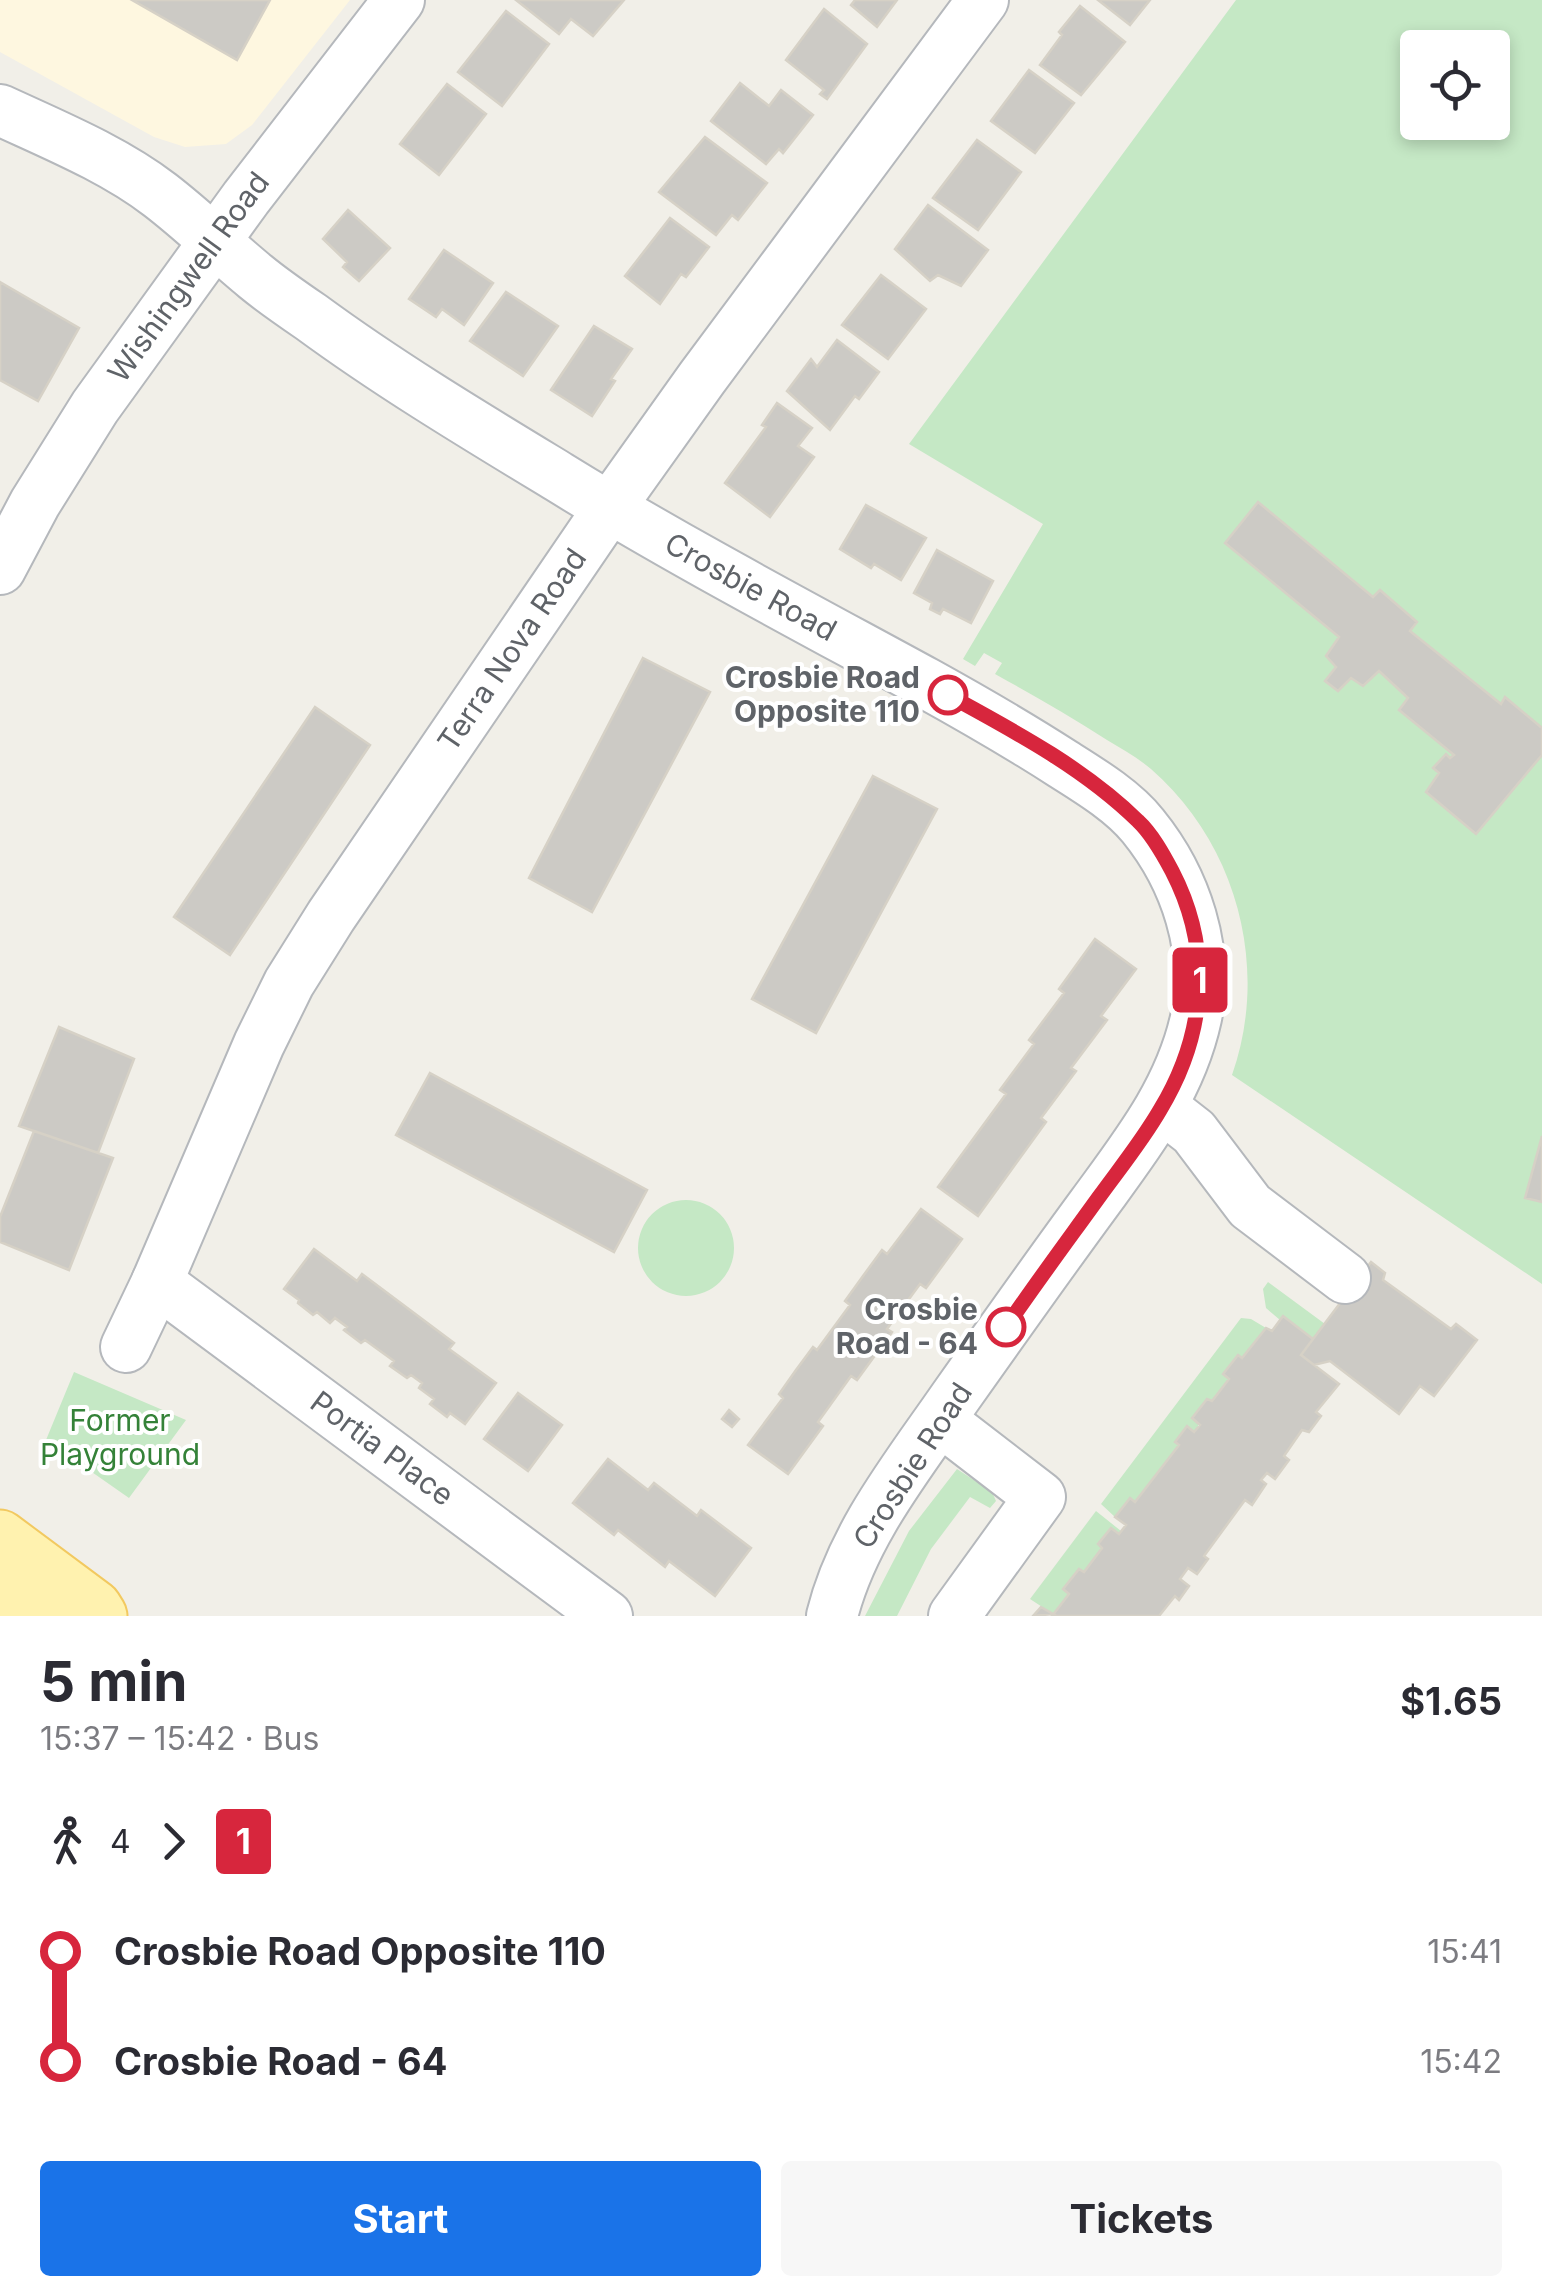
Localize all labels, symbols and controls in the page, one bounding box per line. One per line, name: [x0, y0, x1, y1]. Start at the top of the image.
map controls: [1400, 30, 1510, 140]
button: locate: [1400, 30, 1510, 140]
street label: Wishingwell Road: [100, 165, 276, 389]
street label: Crosbie Road: [659, 524, 843, 648]
street label: Terra Nova Road: [430, 541, 593, 758]
place label: Crosbie Road Opposite 110: [725, 659, 920, 729]
marker: Crosbie Road Opposite 110: [929, 676, 967, 714]
line badge: 1: [1168, 948, 1232, 1012]
text: 1: [1192, 959, 1208, 1001]
place label: Crosbie Road - 64: [836, 1291, 978, 1361]
marker: Crosbie Road - 64: [987, 1308, 1025, 1346]
street label: Crosbie Road: [845, 1376, 979, 1555]
street label: Portia Place: [304, 1383, 461, 1513]
park label: Former Playground: [40, 1402, 200, 1472]
text: 5 min: [40, 1648, 188, 1714]
text: $1.65: [1400, 1678, 1502, 1724]
text: 15:37 – 15:42 · Bus: [40, 1719, 319, 1758]
icon: walk: [40, 1814, 95, 1869]
icon: forward: [146, 1814, 201, 1869]
text: 1: [236, 1820, 251, 1862]
text: 4: [110, 1822, 131, 1861]
text: Crosbie Road Opposite 110: [114, 1928, 606, 1974]
text: 15:41: [1427, 1932, 1502, 1971]
text: Crosbie Road - 64: [114, 2038, 447, 2084]
text: 15:42: [1420, 2042, 1502, 2081]
button: Start: [40, 2161, 761, 2276]
button: Tickets: [781, 2161, 1502, 2276]

